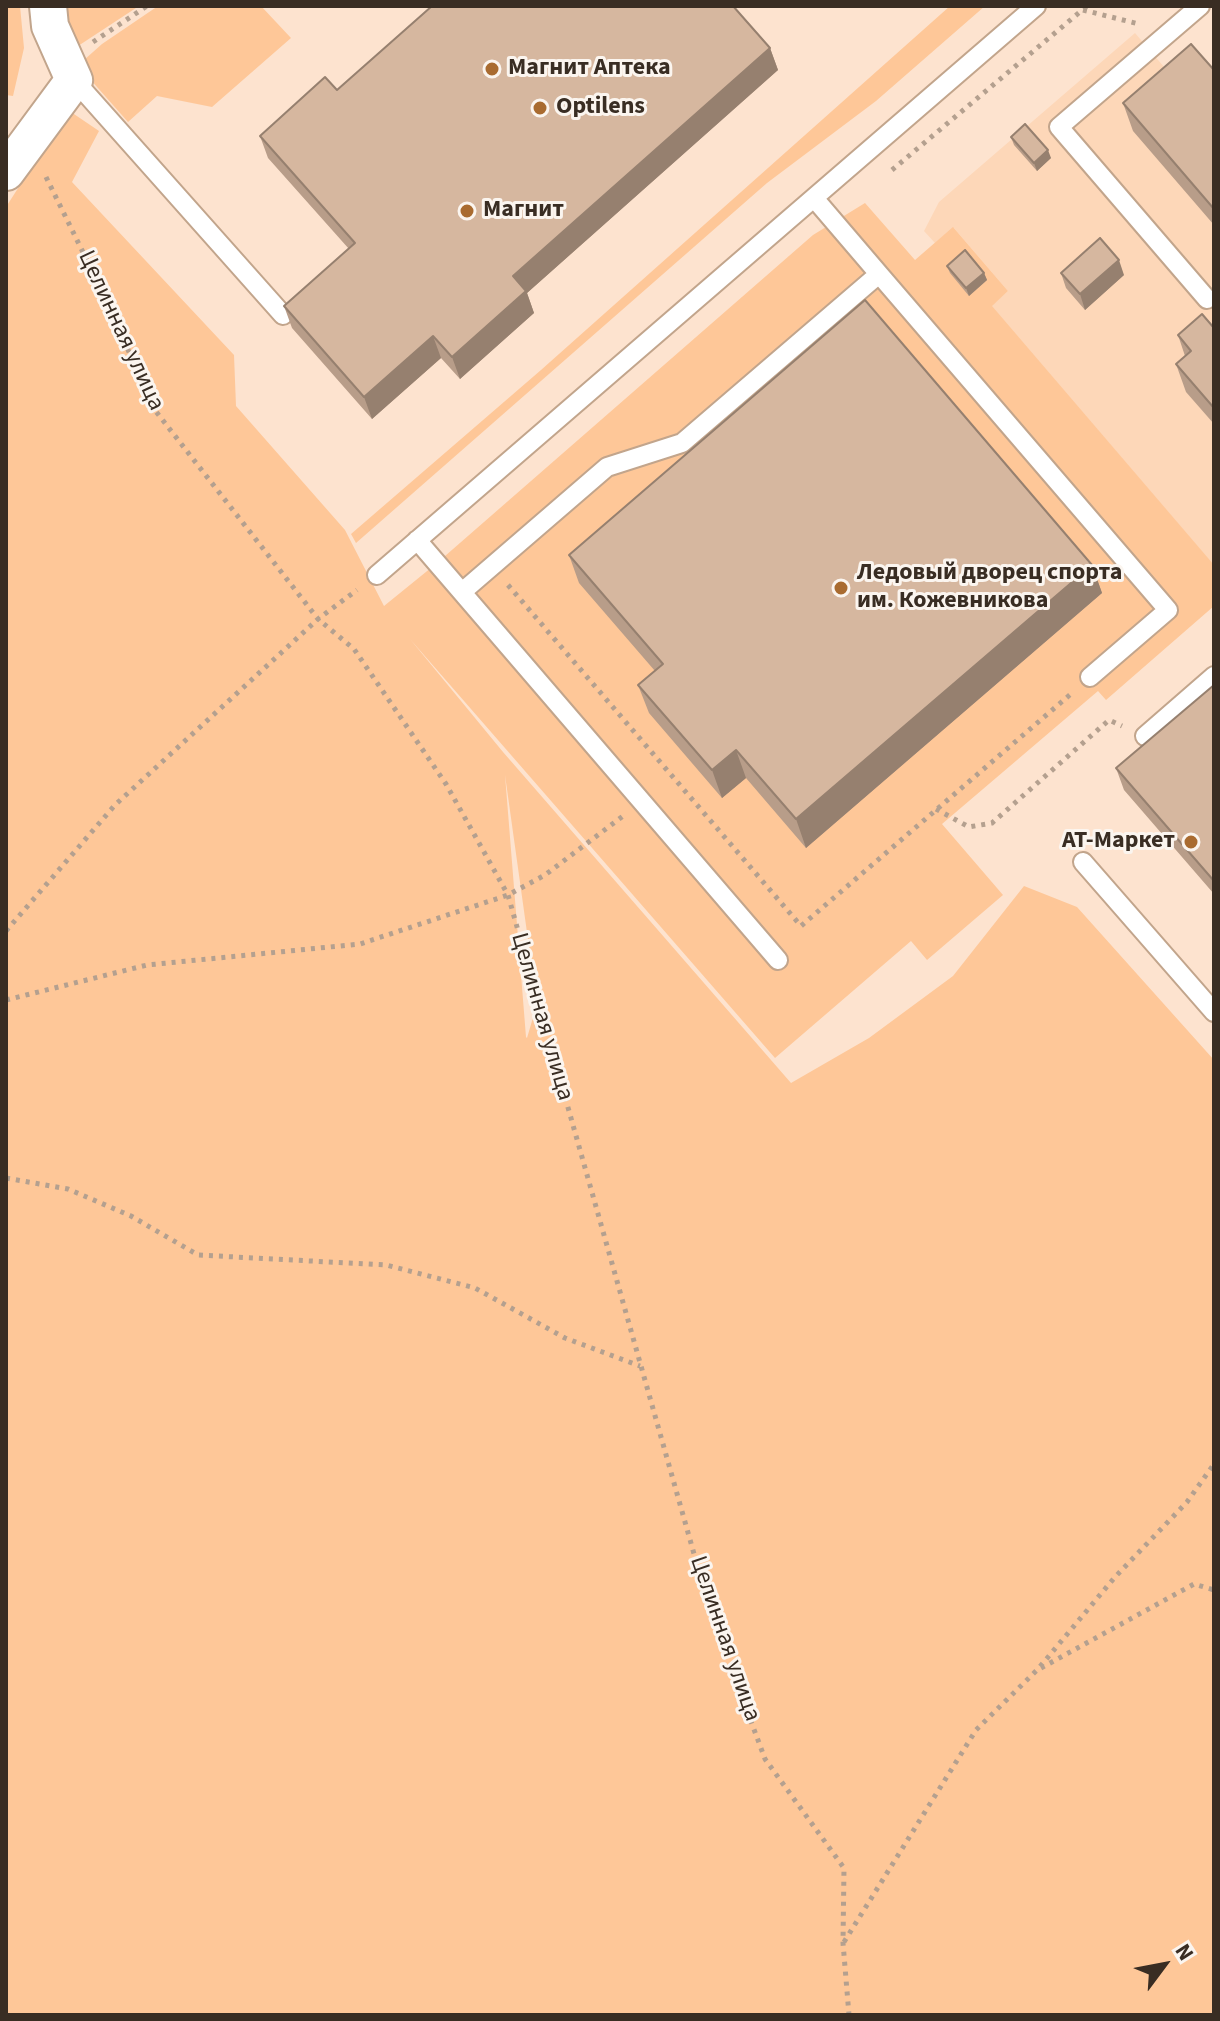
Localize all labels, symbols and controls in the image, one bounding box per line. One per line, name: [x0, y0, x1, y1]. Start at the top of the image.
place label: Магнит Аптека: [508, 55, 671, 83]
marker: Магнит Аптека: [483, 60, 501, 78]
place label: Optilens: [556, 94, 645, 122]
marker: Optilens: [531, 99, 549, 117]
place label: Магнит: [483, 197, 564, 225]
marker: Магнит: [458, 202, 476, 220]
street label: Целинная улица: [70, 247, 170, 415]
place label: Ледовый дворец спорта им. Кожевникова: [857, 560, 1122, 616]
marker: Ледовый дворец спорта им. Кожевникова: [832, 579, 850, 597]
place label: АТ-Маркет: [1062, 828, 1175, 856]
marker: АТ-Маркет: [1182, 833, 1200, 851]
street label: Целинная улица: [503, 930, 579, 1104]
street label: Целинная улица: [682, 1553, 766, 1725]
north arrow: [1124, 1925, 1204, 2005]
text: N: [1167, 1938, 1202, 1967]

